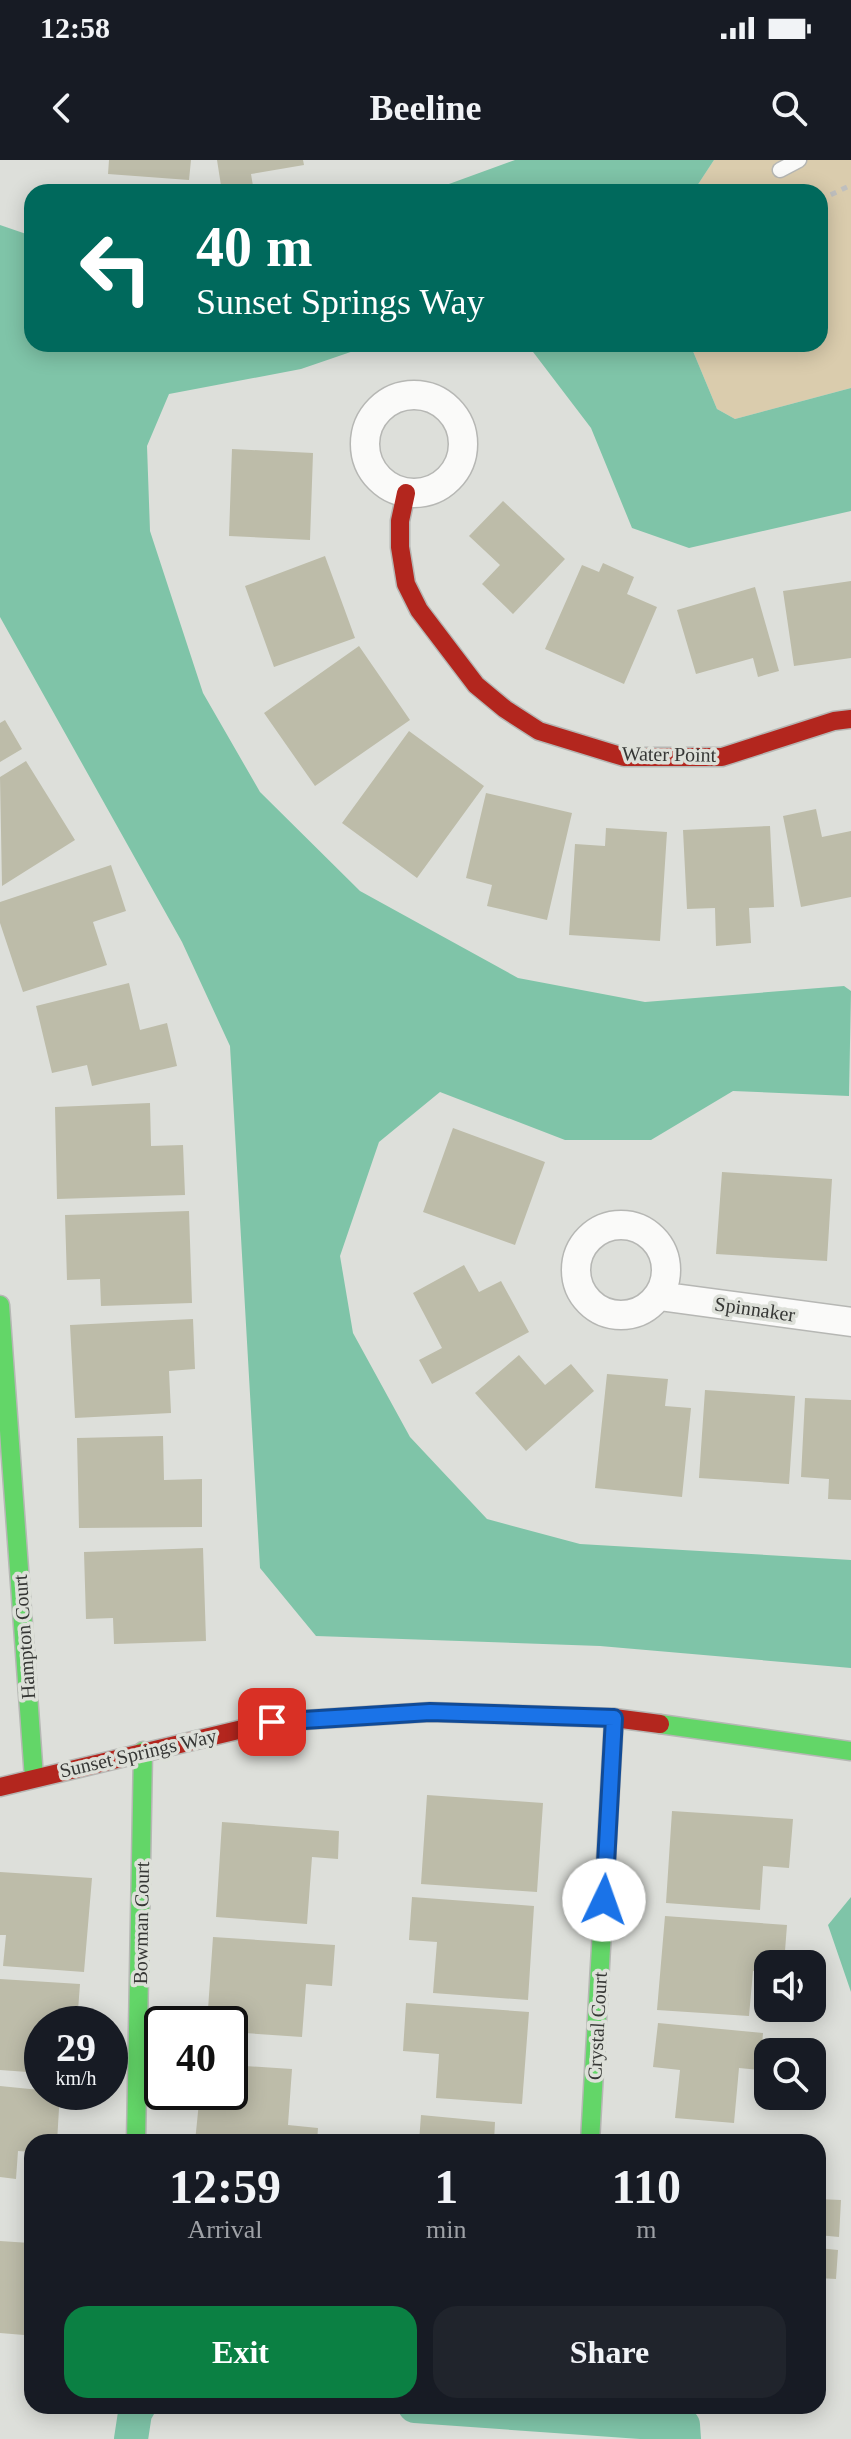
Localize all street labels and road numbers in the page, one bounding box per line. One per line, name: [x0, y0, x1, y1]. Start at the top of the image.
street label: Water Point: [622, 742, 717, 766]
street label: Spinnaker: [713, 1292, 797, 1327]
street label: Hampton Court: [9, 1573, 40, 1700]
street label: Sunset Springs Way: [57, 1724, 219, 1783]
street label: Bowman Court: [129, 1861, 153, 1985]
street label: Crystal Court: [583, 1971, 612, 2081]

